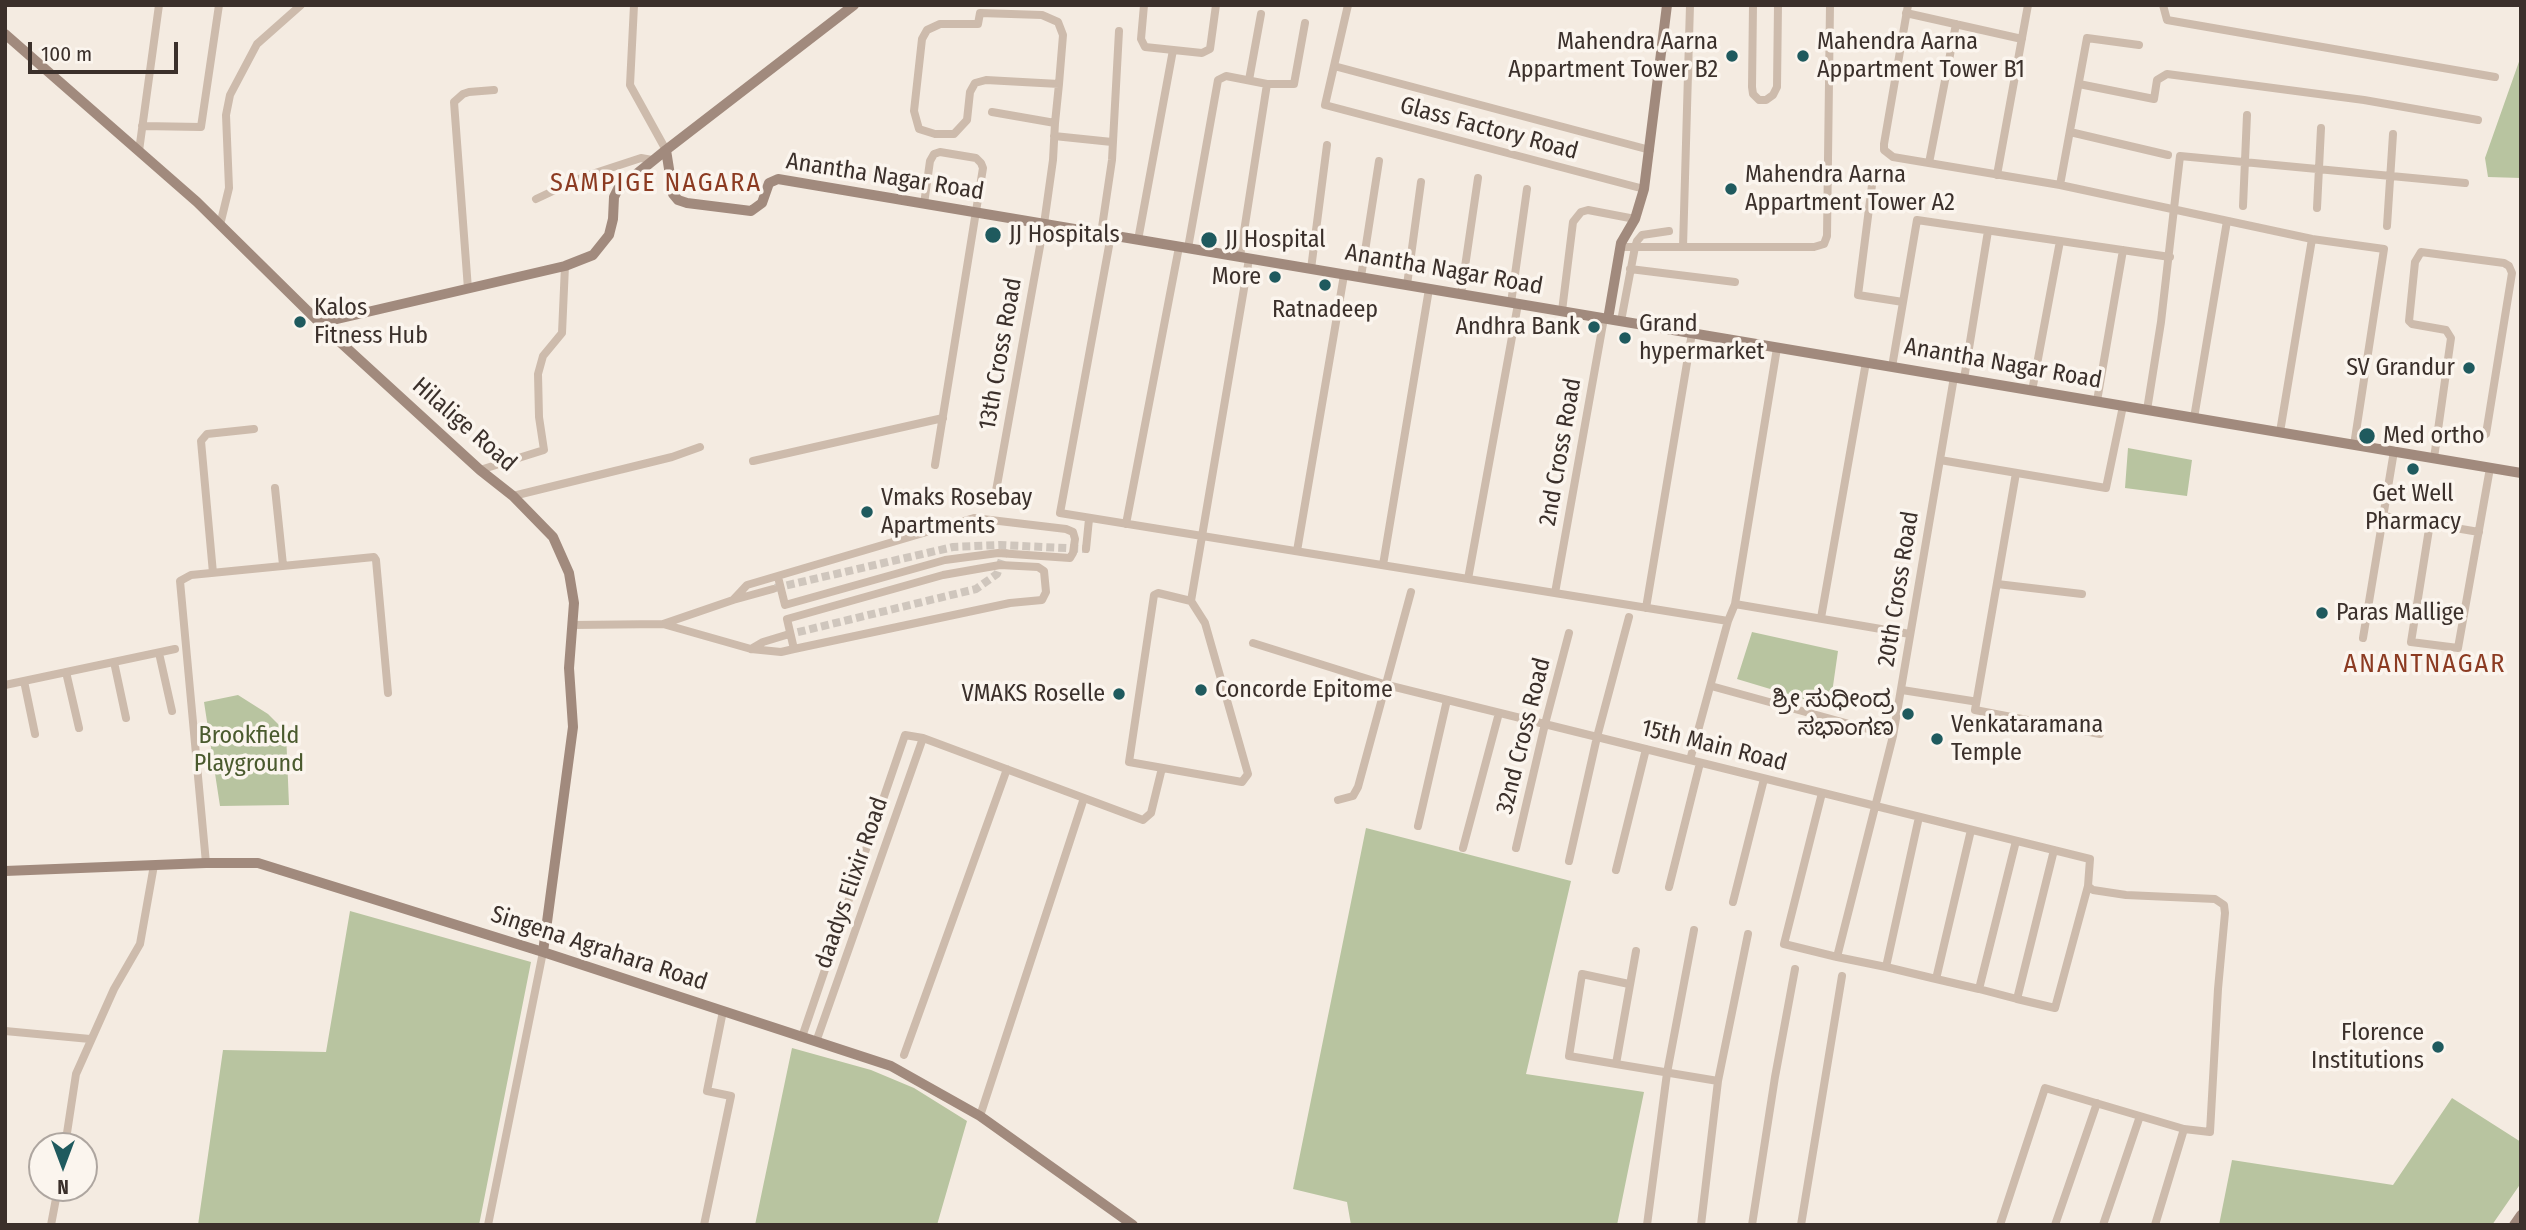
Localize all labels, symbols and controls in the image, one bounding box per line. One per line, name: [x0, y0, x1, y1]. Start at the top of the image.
scale bar: [32, 28, 182, 72]
place label: Mahendra Aarna Appartment Tower B2: [1508, 28, 1718, 84]
place label: Mahendra Aarna Appartment Tower B1: [1817, 28, 2025, 84]
text: 100 m: [41, 41, 92, 67]
marker: Mahendra Aarna Appartment Tower B2: [1724, 48, 1740, 64]
marker: Mahendra Aarna Appartment Tower B1: [1795, 48, 1811, 64]
street label: Glass Factory Road: [1397, 91, 1581, 167]
street label: Anantha Nagar Road: [784, 147, 986, 207]
place label: Mahendra Aarna Appartment Tower A2: [1745, 161, 1955, 217]
district label: SAMPIGE NAGARA: [552, 168, 760, 200]
marker: Mahendra Aarna Appartment Tower A2: [1723, 181, 1739, 197]
place label: JJ Hospitals: [1009, 221, 1120, 249]
marker: JJ Hospitals: [983, 225, 1003, 245]
place label: JJ Hospital: [1225, 226, 1326, 254]
marker: JJ Hospital: [1199, 230, 1219, 250]
street label: Anantha Nagar Road: [1343, 238, 1545, 302]
place label: More: [1212, 263, 1261, 291]
marker: More: [1267, 269, 1283, 285]
street label: 13th Cross Road: [973, 276, 1029, 432]
marker: Ratnadeep: [1317, 277, 1333, 293]
place label: Kalos Fitness Hub: [314, 294, 428, 350]
place label: Ratnadeep: [1272, 296, 1378, 324]
place label: Grand hypermarket: [1639, 310, 1764, 366]
place label: Andhra Bank: [1455, 313, 1580, 341]
marker: Kalos Fitness Hub: [292, 314, 308, 330]
marker: Andhra Bank: [1586, 319, 1602, 335]
marker: Grand hypermarket: [1617, 330, 1633, 346]
street label: Anantha Nagar Road: [1902, 332, 2104, 396]
place label: SV Grandur: [2346, 354, 2455, 382]
marker: SV Grandur: [2461, 360, 2477, 376]
street label: Hilalige Road: [406, 372, 522, 478]
street label: 2nd Cross Road: [1534, 376, 1588, 528]
place label: Med ortho: [2383, 422, 2485, 450]
marker: Med ortho: [2357, 426, 2377, 446]
marker: Get Well Pharmacy: [2405, 461, 2421, 477]
place label: Get Well Pharmacy: [2365, 480, 2461, 536]
place label: Vmaks Rosebay Apartments: [881, 484, 1032, 540]
marker: Vmaks Rosebay Apartments: [859, 504, 875, 520]
street label: 20th Cross Road: [1872, 509, 1926, 669]
place label: Paras Mallige: [2336, 599, 2464, 627]
marker: Paras Mallige: [2314, 605, 2330, 621]
district label: ANANTNAGAR: [2345, 649, 2505, 681]
street label: 32nd Cross Road: [1491, 655, 1557, 817]
place label: Concorde Epitome: [1215, 676, 1393, 704]
place label: VMAKS Roselle: [961, 680, 1105, 708]
marker: Concorde Epitome: [1193, 682, 1209, 698]
marker: VMAKS Roselle: [1111, 686, 1127, 702]
place label: ಶ್ರೀ ಸುಧೀಂದ್ರ ಸಭಾಂಗಣ: [1773, 686, 1894, 742]
marker: ಶ್ರೀ ಸುಧೀಂದ್ರ ಸಭಾಂಗಣ: [1900, 706, 1916, 722]
place label: Venkataramana Temple: [1951, 711, 2103, 767]
street label: 15th Main Road: [1638, 714, 1790, 778]
park label: Brookfield Playground: [194, 722, 304, 778]
marker: Venkataramana Temple: [1929, 731, 1945, 747]
street label: daadys Elixir Road: [809, 794, 895, 972]
street label: Singena Agrahara Road: [487, 900, 711, 998]
place label: Florence Institutions: [2311, 1019, 2424, 1075]
marker: Florence Institutions: [2430, 1039, 2446, 1055]
north arrow: [28, 1132, 98, 1202]
text: N: [57, 1175, 69, 1198]

